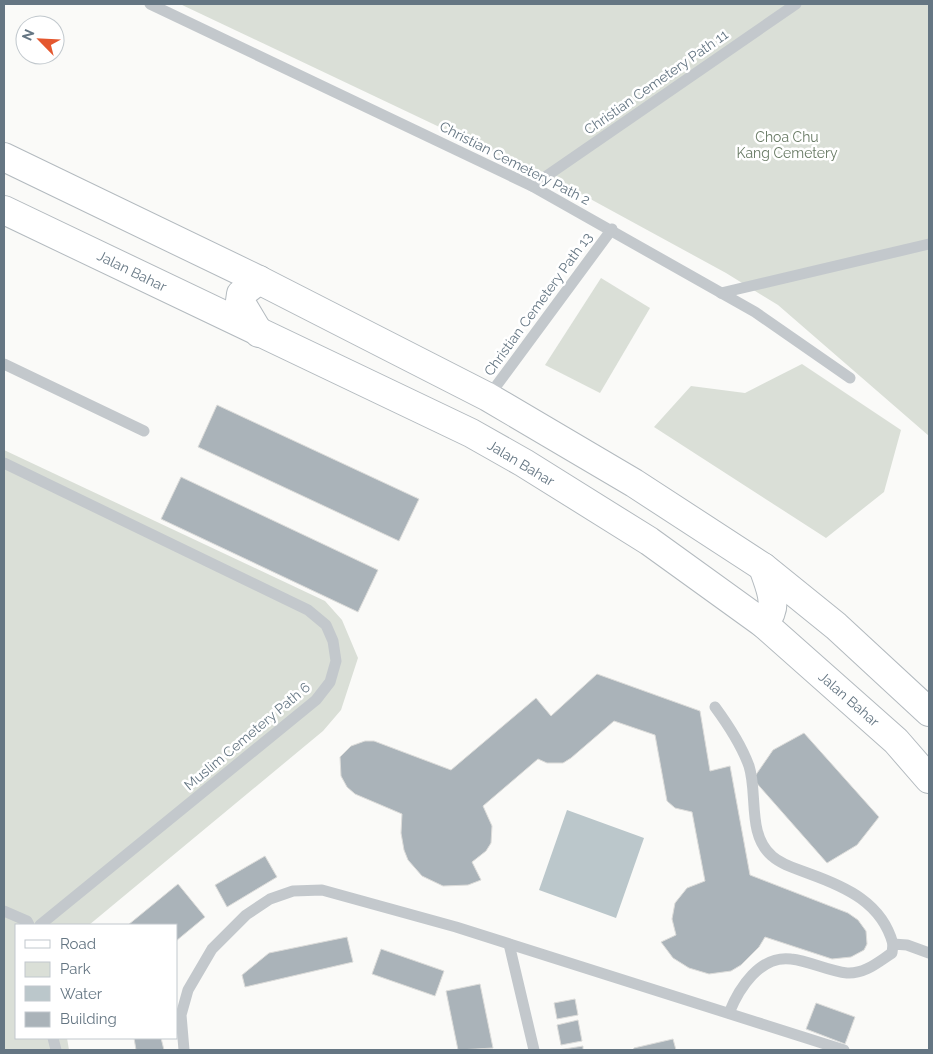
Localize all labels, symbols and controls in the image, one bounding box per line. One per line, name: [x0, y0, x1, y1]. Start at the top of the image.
north arrow: [15, 15, 65, 65]
street label: Christian Cemetery Path 11: [581, 26, 731, 138]
text: N: [19, 27, 38, 43]
street label: Christian Cemetery Path 2: [437, 118, 593, 208]
park label: Choa Chu Kang Cemetery: [736, 129, 838, 161]
street label: Christian Cemetery Path 13: [481, 229, 595, 379]
street label: Jalan Bahar: [95, 247, 169, 295]
street label: Jalan Bahar: [485, 437, 557, 489]
street label: Jalan Bahar: [815, 668, 883, 730]
street label: Muslim Cemetery Path 6: [181, 679, 313, 793]
legend: [15, 924, 178, 1039]
text: Road: [60, 935, 96, 953]
text: Park: [60, 960, 91, 978]
text: Water: [60, 985, 103, 1003]
text: Building: [60, 1010, 117, 1028]

